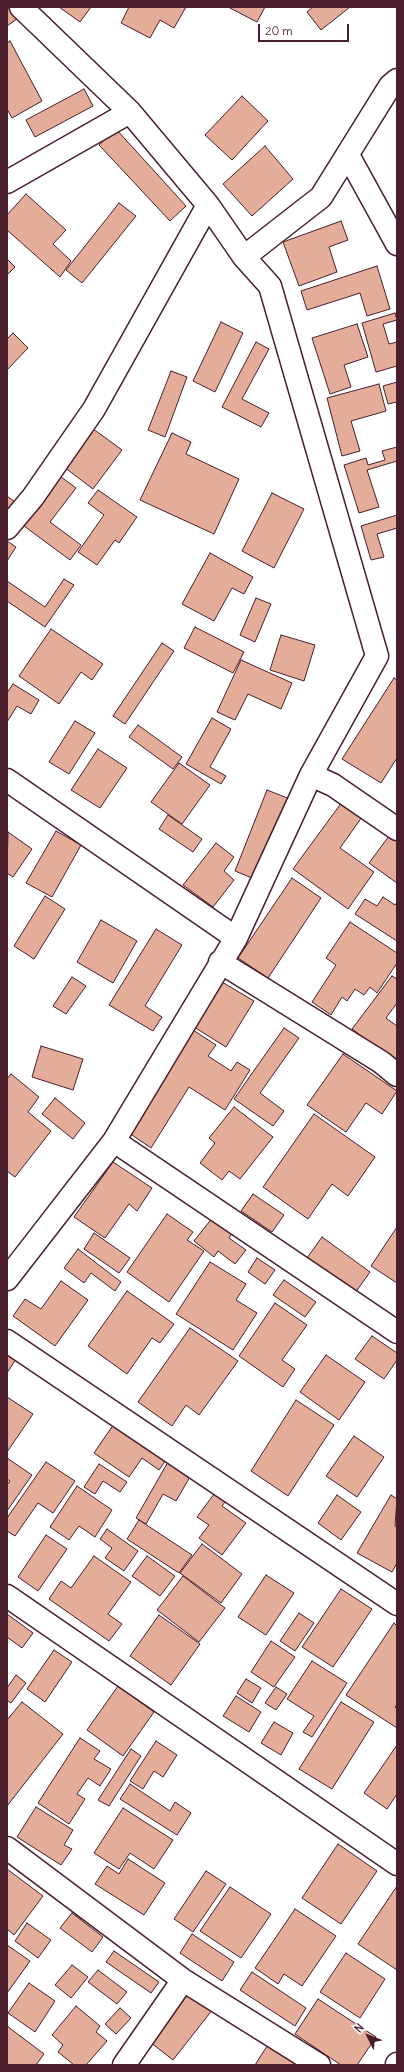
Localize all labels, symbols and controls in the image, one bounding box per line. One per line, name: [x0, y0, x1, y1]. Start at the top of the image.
scale bar: [260, 16, 351, 42]
text: 20 m: [265, 23, 293, 38]
north arrow: [348, 2016, 388, 2056]
text: N: [351, 2020, 367, 2035]

